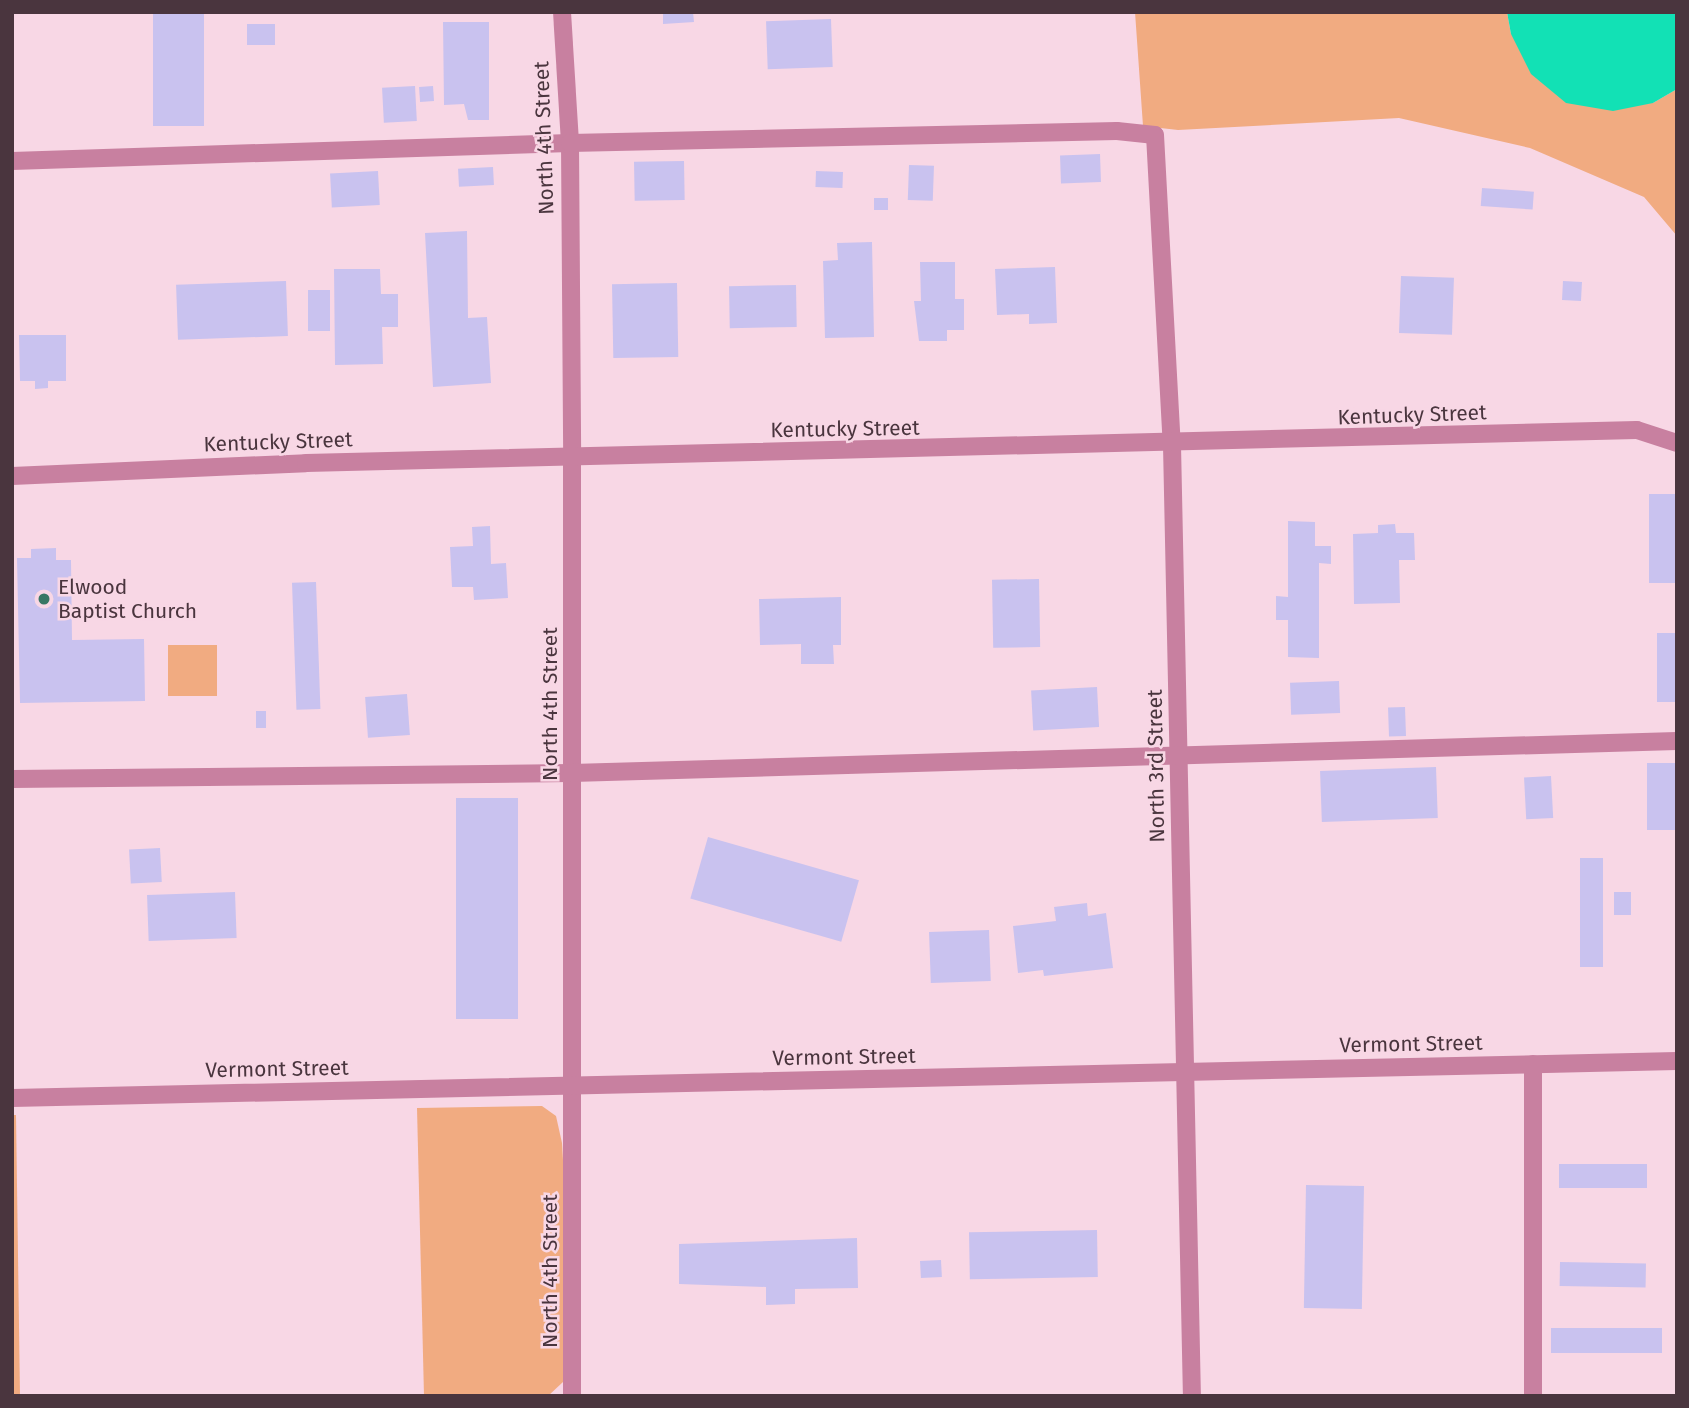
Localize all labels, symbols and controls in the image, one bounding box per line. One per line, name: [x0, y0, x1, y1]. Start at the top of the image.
street label: North 4th Street: [529, 61, 559, 215]
street label: Kentucky Street: [1337, 400, 1487, 430]
street label: Kentucky Street: [770, 415, 920, 443]
street label: Kentucky Street: [203, 427, 353, 457]
place label: Elwood Baptist Church: [58, 574, 197, 624]
marker: Elwood Baptist Church: [36, 591, 52, 607]
street label: North 4th Street: [537, 627, 563, 781]
street label: North 3rd Street: [1142, 689, 1170, 843]
street label: Vermont Street: [1339, 1030, 1483, 1058]
street label: Vermont Street: [772, 1043, 916, 1071]
street label: Vermont Street: [205, 1055, 349, 1083]
street label: North 4th Street: [537, 1194, 563, 1348]

